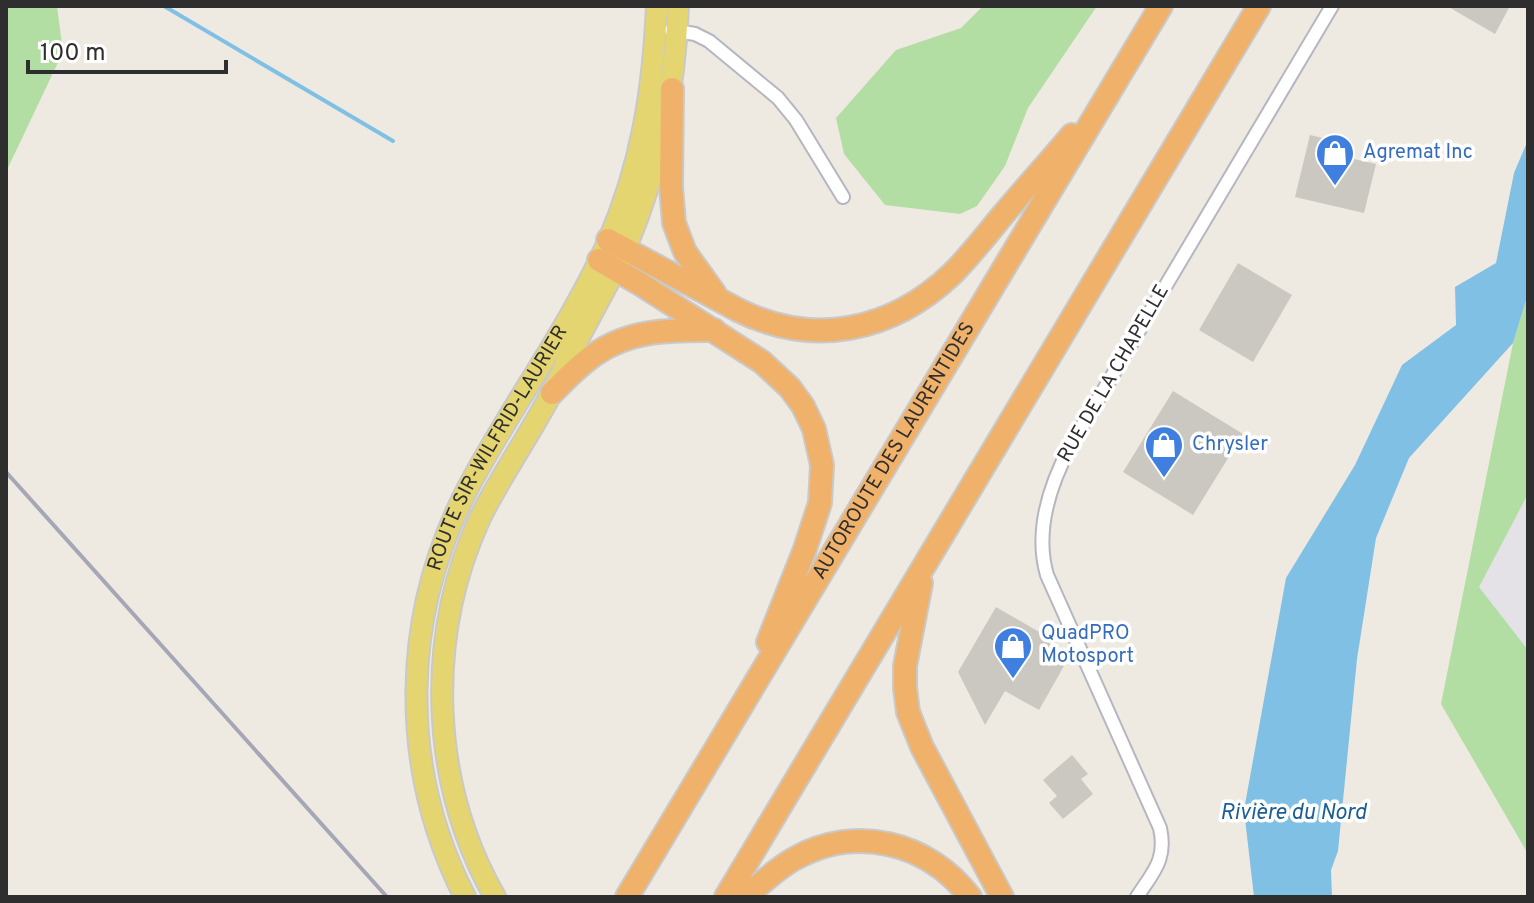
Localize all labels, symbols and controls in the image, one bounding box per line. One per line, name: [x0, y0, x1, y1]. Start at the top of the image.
scale bar: [28, 24, 226, 74]
text: 100 m: [40, 39, 106, 69]
shop icon: Agremat Inc: [1314, 132, 1356, 187]
place label: Agremat Inc: [1363, 140, 1473, 166]
street label: RUE DE LA CHAPELLE: [1052, 280, 1176, 468]
street label: AUTOROUTE DES LAURENTIDES: [807, 317, 981, 584]
street label: ROUTE SIR-WILFRID-LAURIER: [422, 321, 574, 574]
shop icon: Chrysler: [1143, 424, 1185, 479]
place label: Chrysler: [1192, 432, 1268, 458]
place label: QuadPRO Motosport: [1041, 621, 1134, 670]
shop icon: QuadPRO Motosport: [992, 625, 1034, 680]
water label: Rivière du Nord: [1220, 800, 1368, 827]

